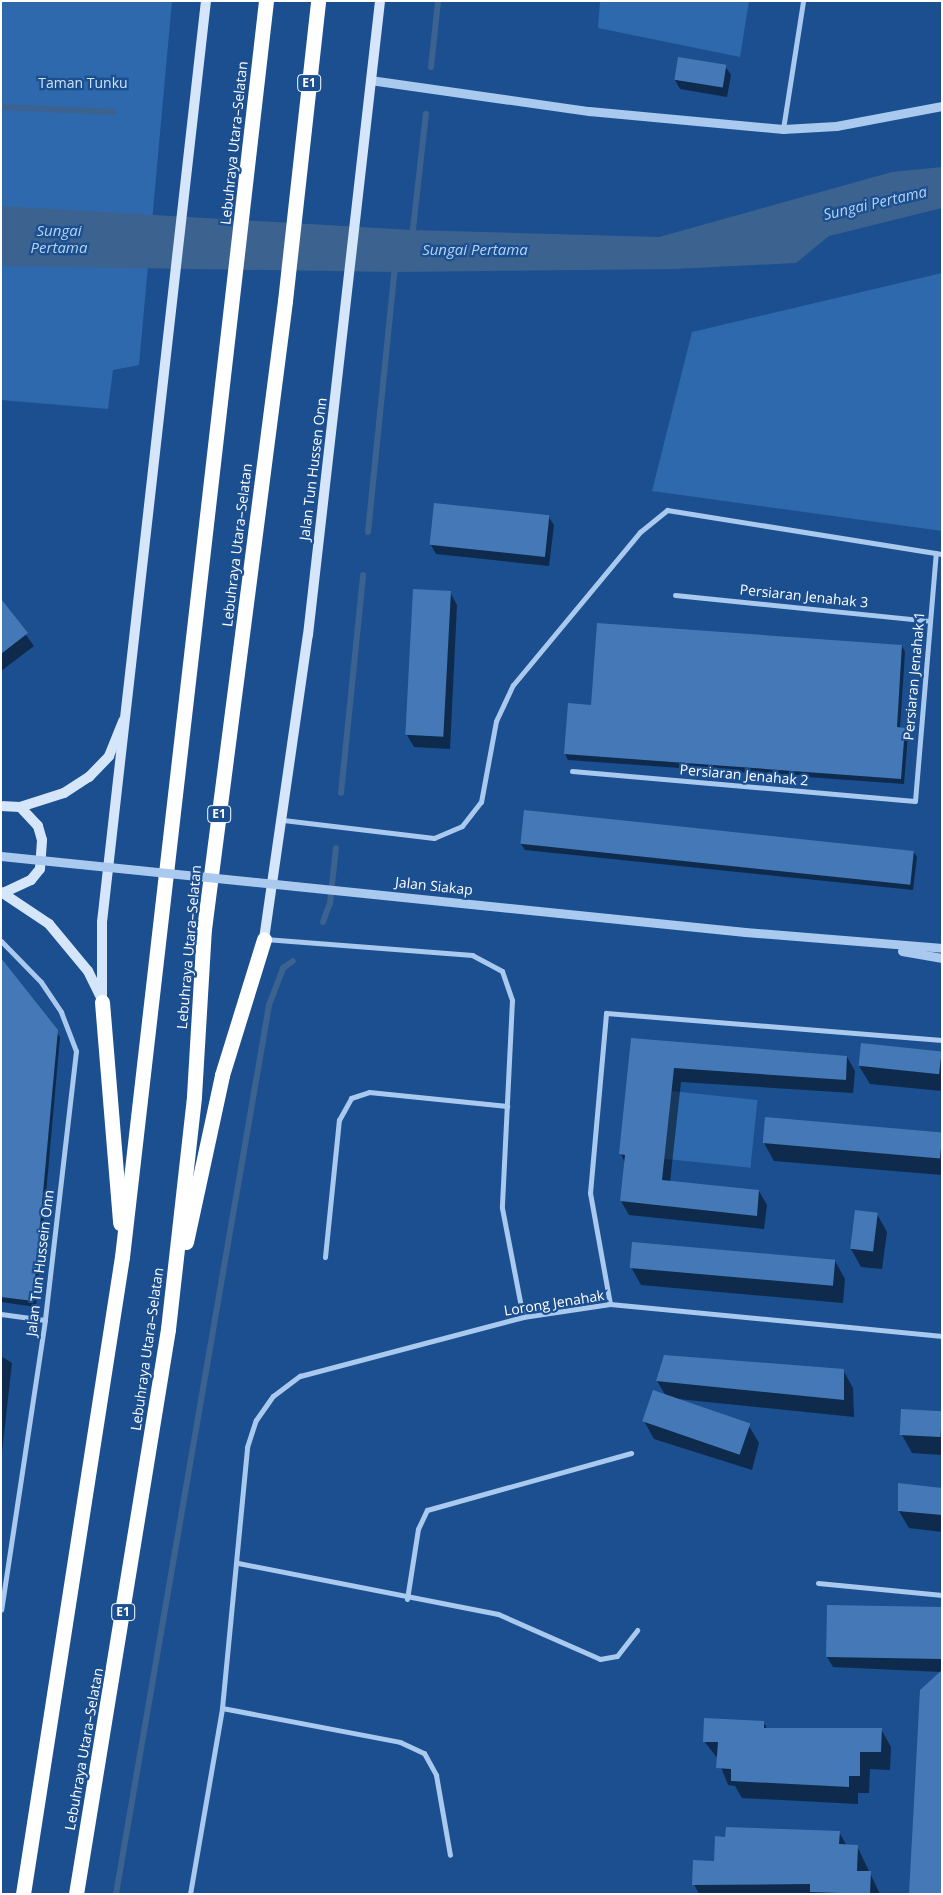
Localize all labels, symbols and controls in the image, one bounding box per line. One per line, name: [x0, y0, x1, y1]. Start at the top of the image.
street label: Lebuhraya Utara–Selatan: [217, 60, 251, 226]
road number: E1: [296, 74, 322, 92]
park label: Taman Tunku: [38, 75, 128, 91]
water label: Sungai Pertama: [821, 182, 929, 224]
water label: Sungai Pertama: [31, 221, 87, 256]
water label: Sungai Pertama: [422, 241, 528, 259]
street label: Jalan Tun Hussen Onn: [296, 397, 330, 541]
street label: Lebuhraya Utara–Selatan: [219, 462, 255, 628]
street label: Persiaran Jenahak 3: [739, 581, 869, 611]
street label: Persiaran Jenahak 1: [900, 611, 928, 741]
street label: Persiaran Jenahak 2: [679, 761, 809, 789]
road number: E1: [206, 804, 232, 824]
street label: Lebuhraya Utara–Selatan: [173, 864, 205, 1030]
street label: Jalan Siakap: [394, 874, 474, 898]
street label: Jalan Tun Hussein Onn: [23, 1189, 57, 1337]
street label: Lebuhraya Utara–Selatan: [127, 1266, 167, 1432]
street label: Lorong Jenahak: [503, 1287, 605, 1319]
road number: E1: [110, 1602, 136, 1621]
street label: Lebuhraya Utara–Selatan: [61, 1667, 107, 1831]

